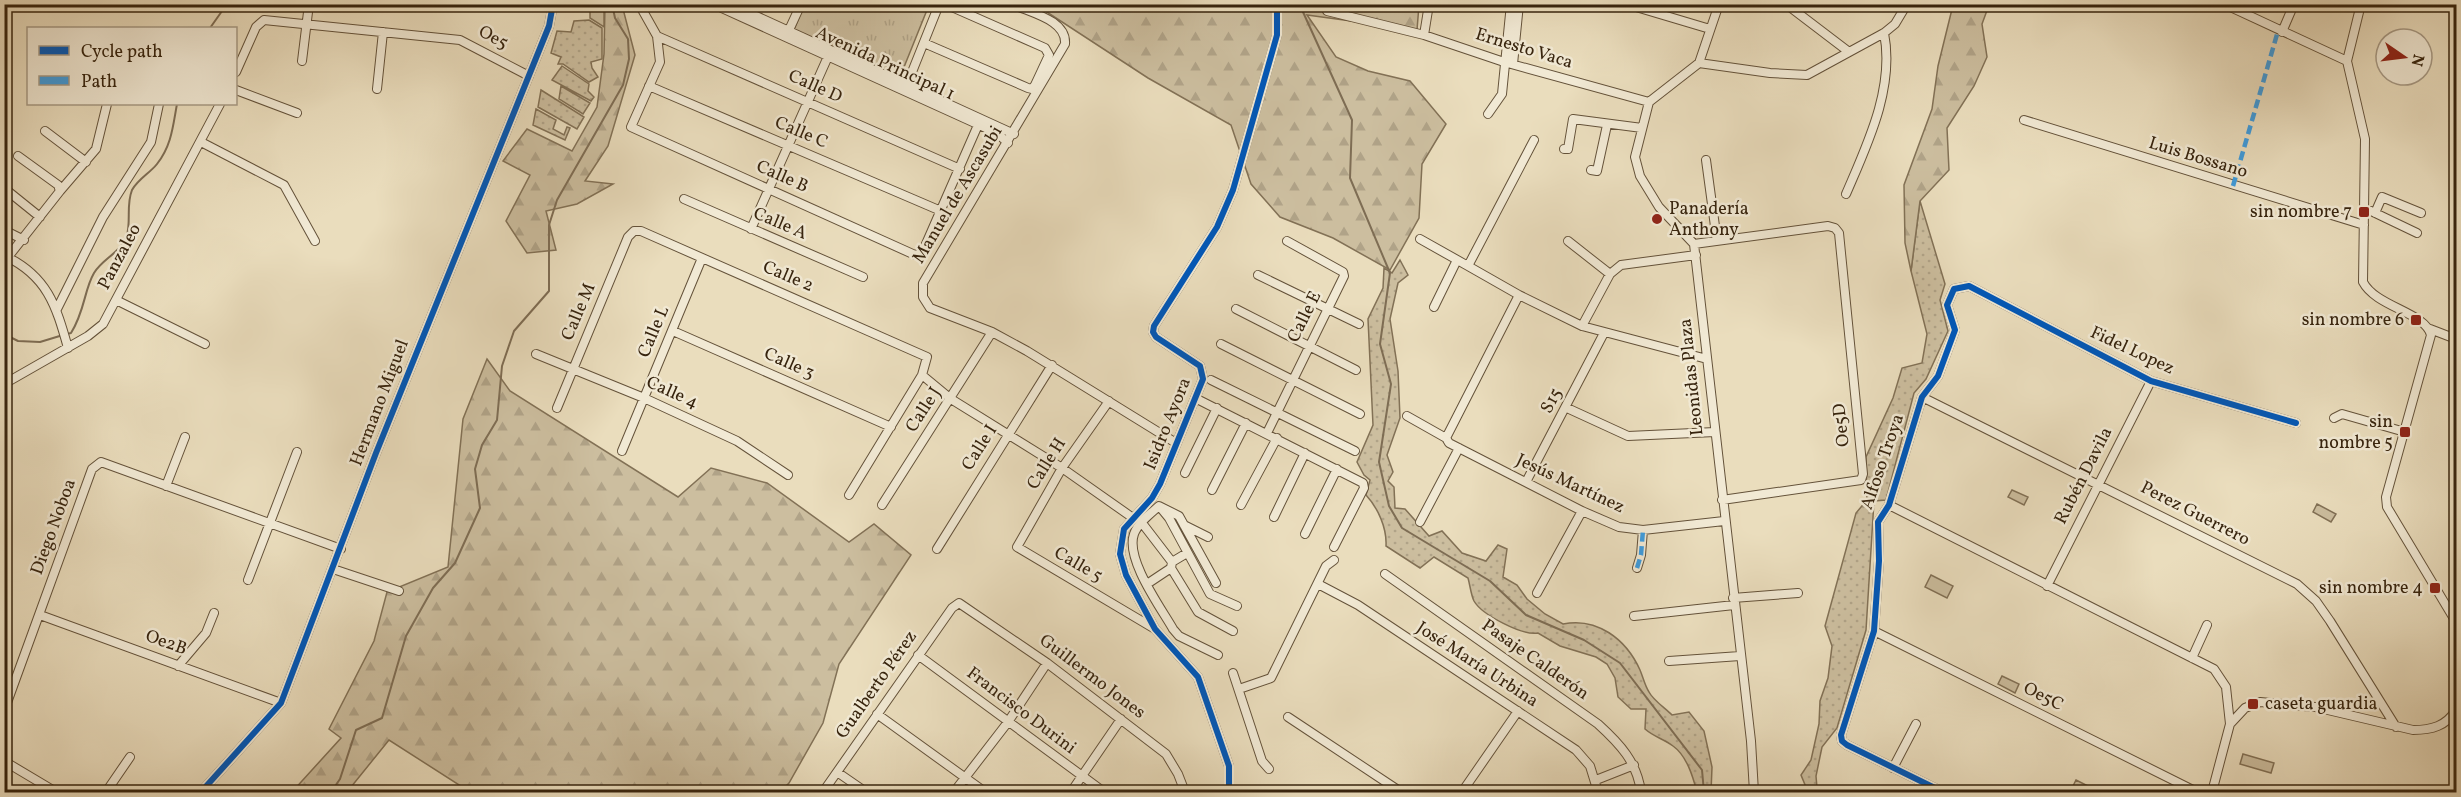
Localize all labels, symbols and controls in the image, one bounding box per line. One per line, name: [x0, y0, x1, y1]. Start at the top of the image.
street label: Oe5: [474, 20, 512, 56]
street label: Avenida Principal 1: [811, 21, 959, 107]
street label: Ernesto Vaca: [1472, 22, 1576, 76]
legend: [27, 27, 237, 105]
north arrow: [2374, 27, 2434, 87]
text: Cycle path: [81, 40, 163, 65]
text: N: [2404, 52, 2429, 69]
street label: Calle D: [784, 64, 846, 110]
text: Path: [81, 70, 117, 95]
street label: Calle C: [771, 111, 831, 155]
street label: Manuel de Ascasubi: [907, 121, 1009, 269]
street label: Luis Bossano: [2145, 131, 2251, 185]
street label: Calle B: [752, 154, 812, 200]
place label: Panadería Anthony: [1669, 197, 1749, 243]
place label: sin nombre 7: [2250, 200, 2352, 225]
street label: Calle A: [749, 201, 811, 247]
marker: sin nombre 7: [2357, 205, 2371, 219]
marker: Panadería Anthony: [1650, 212, 1664, 226]
street label: Panzaleo: [92, 220, 148, 294]
street label: Calle 2: [759, 255, 817, 299]
street label: Calle M: [556, 279, 602, 345]
street label: Calle E: [1282, 287, 1328, 347]
street label: Calle L: [632, 302, 676, 362]
place label: sin nombre 6: [2302, 308, 2404, 333]
marker: sin nombre 6: [2409, 313, 2423, 327]
street label: Leonidas Plaza: [1673, 317, 1711, 437]
street label: Fidel Lopez: [2086, 321, 2178, 381]
street label: Hermano Miguel: [344, 336, 416, 470]
street label: Calle 3: [760, 342, 818, 386]
street label: Calle 4: [642, 371, 702, 415]
street label: Isidro Ayora: [1138, 374, 1198, 474]
street label: Calle J: [900, 382, 948, 438]
street label: S15: [1535, 384, 1569, 418]
street label: Oe5D: [1827, 402, 1857, 448]
place label: sin nombre 5: [2319, 410, 2393, 456]
street label: Alfoso Troya: [1855, 411, 1911, 513]
street label: Calle I: [956, 420, 1004, 476]
street label: Rubén Davila: [2049, 423, 2119, 529]
marker: sin nombre 5: [2398, 425, 2412, 439]
street label: Calle H: [1021, 433, 1073, 495]
street label: Jesús Martínez: [1512, 448, 1628, 520]
street label: Diego Noboa: [25, 475, 83, 579]
street label: Perez Guerrero: [2136, 476, 2254, 552]
street label: Calle 5: [1049, 541, 1107, 589]
place label: sin nombre 4: [2319, 576, 2423, 601]
marker: sin nombre 4: [2428, 581, 2442, 595]
street label: Pasaje Calderón: [1476, 614, 1594, 707]
street label: José María Urbina: [1411, 616, 1543, 714]
street label: Oe2B: [142, 624, 190, 662]
street label: Gualberto Pérez: [830, 626, 924, 744]
street label: Guillermo Jones: [1034, 629, 1150, 725]
street label: Francisco Durini: [961, 661, 1081, 761]
street label: Oe5C: [2019, 676, 2067, 718]
place label: caseta guardia: [2265, 692, 2378, 717]
marker: caseta guardia: [2246, 697, 2260, 711]

